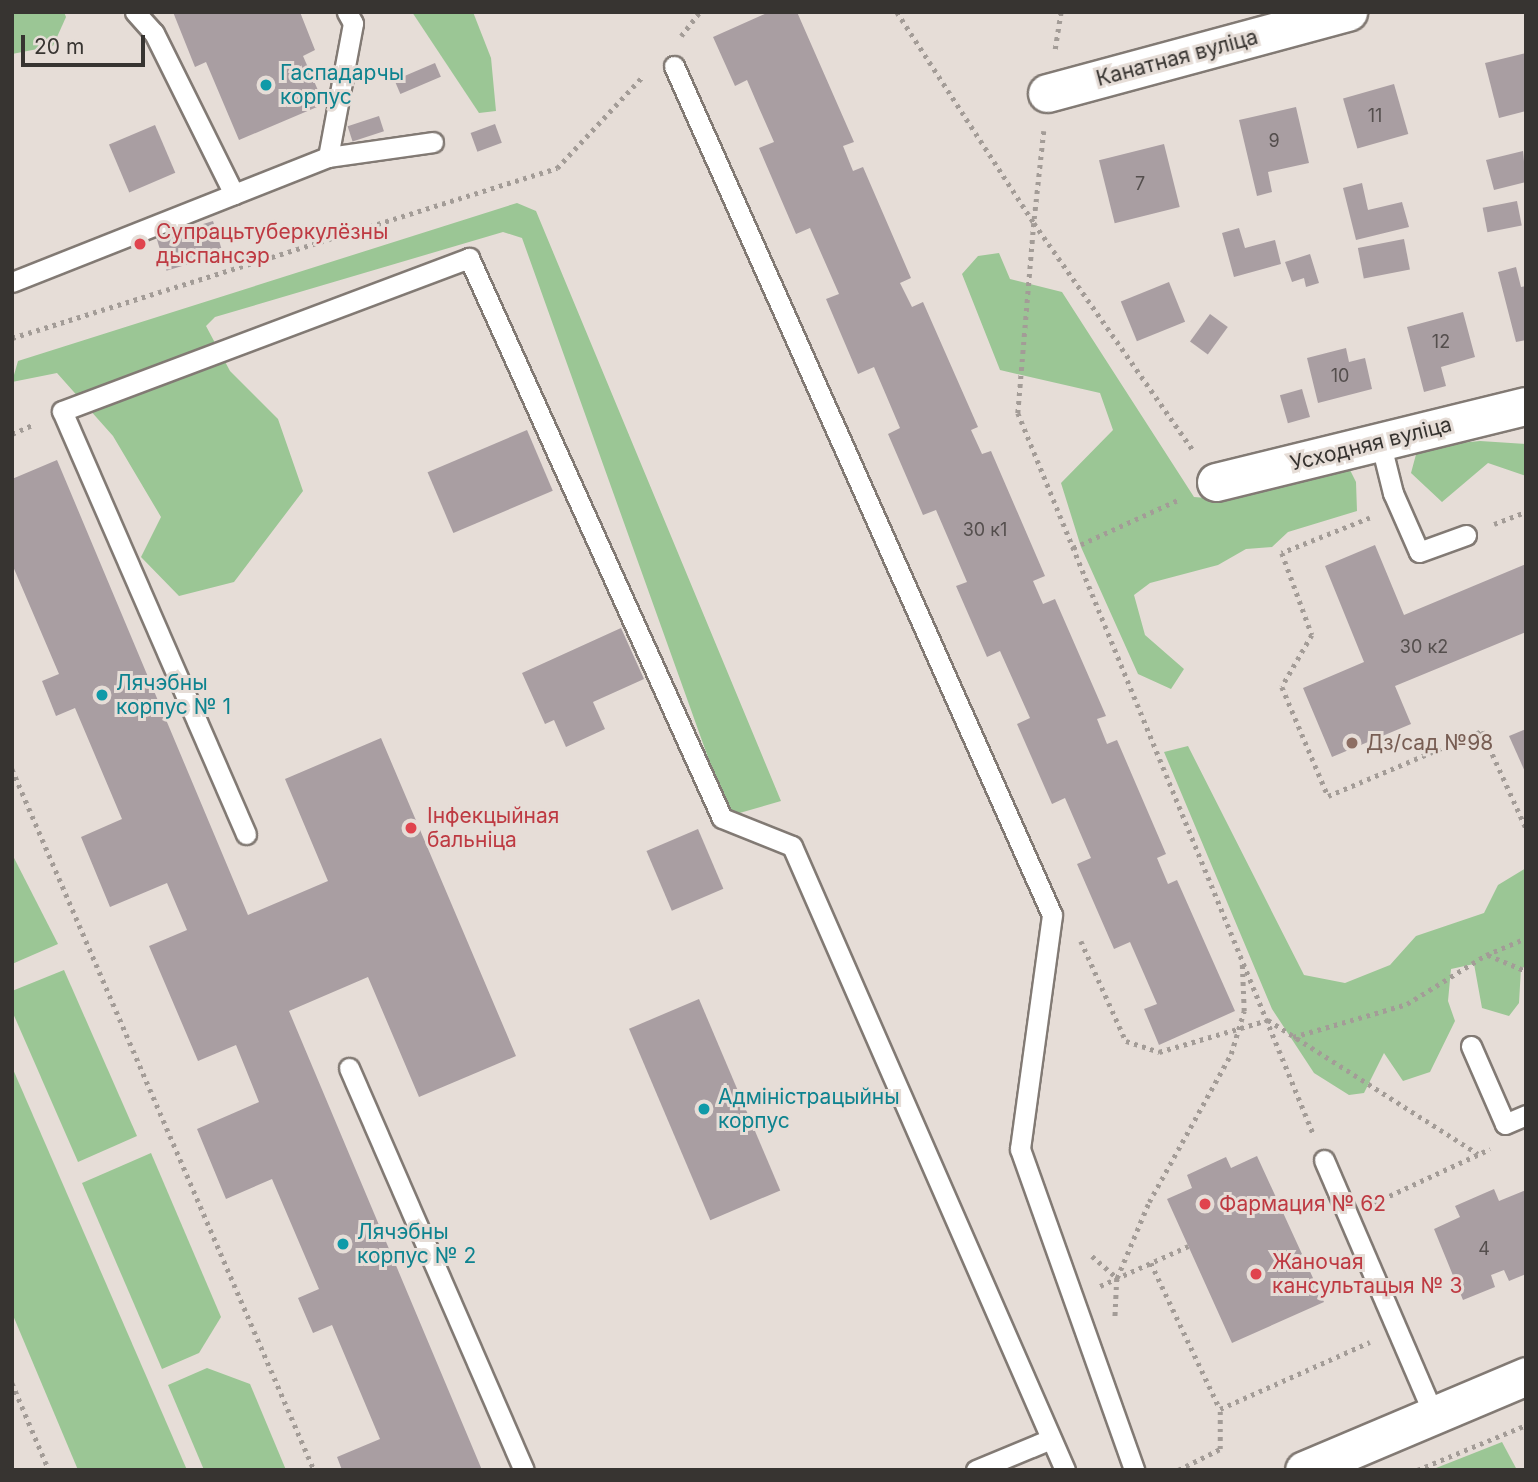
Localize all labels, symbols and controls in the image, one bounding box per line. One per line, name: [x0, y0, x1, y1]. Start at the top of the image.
scale bar: [24, 21, 149, 65]
street label: Канатная вуліца: [1093, 24, 1261, 92]
text: 20 m: [34, 34, 84, 59]
place label: Гаспадарчы корпус: [280, 60, 404, 110]
marker: Гаспадарчы корпус: [258, 77, 274, 93]
house number: 11: [1368, 105, 1382, 127]
house number: 9: [1268, 130, 1280, 152]
house number: 7: [1135, 173, 1145, 195]
place label: Супрацьтуберкулёзны дыспансэр: [156, 219, 388, 269]
marker: Супрацьтуберкулёзны дыспансэр: [130, 234, 150, 254]
house number: 12: [1432, 331, 1450, 353]
house number: 10: [1331, 365, 1349, 387]
street label: Усходняя вуліца: [1288, 412, 1454, 476]
house number: 30 к1: [963, 519, 1007, 541]
house number: 30 к2: [1400, 636, 1448, 658]
place label: Лячэбны корпус № 1: [116, 670, 231, 720]
marker: Лячэбны корпус № 1: [94, 687, 110, 703]
place label: Дз/сад №98: [1366, 730, 1493, 756]
marker: Дз/сад №98: [1344, 735, 1360, 751]
place label: Інфекцыйная бальніца: [427, 803, 559, 853]
marker: Інфекцыйная бальніца: [401, 818, 421, 838]
place label: Адміністрацыйны корпус: [718, 1084, 900, 1134]
marker: Адміністрацыйны корпус: [696, 1101, 712, 1117]
place label: Фармация № 62: [1219, 1191, 1386, 1217]
marker: Фармация № 62: [1197, 1196, 1213, 1212]
place label: Лячэбны корпус № 2: [357, 1219, 476, 1269]
marker: Лячэбны корпус № 2: [335, 1236, 351, 1252]
house number: 4: [1478, 1238, 1490, 1260]
place label: Жаночая кансультацыя № 3: [1272, 1249, 1462, 1299]
marker: Жаночая кансультацыя № 3: [1246, 1264, 1266, 1284]

